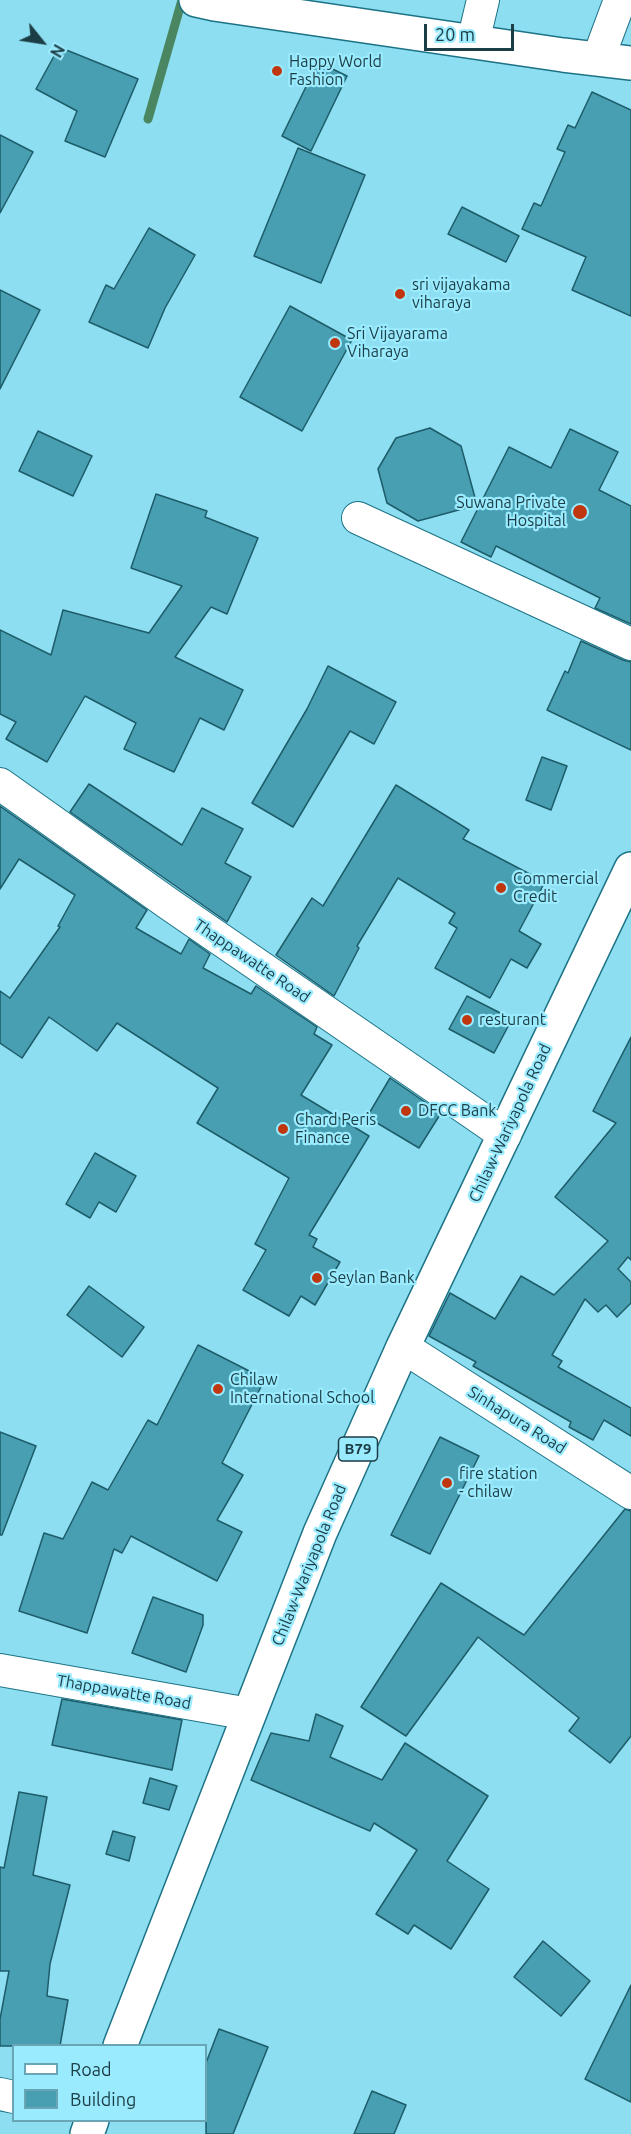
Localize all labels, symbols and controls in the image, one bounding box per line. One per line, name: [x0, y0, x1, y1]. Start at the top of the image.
north arrow: [12, 12, 72, 72]
scale bar: [427, 12, 517, 50]
text: 20 m: [435, 24, 475, 44]
text: N: [47, 41, 68, 61]
place label: Happy World Fashion: [289, 52, 382, 90]
marker: Happy World Fashion: [270, 64, 284, 78]
place label: sri vijayakama viharaya: [412, 275, 511, 313]
marker: sri vijayakama viharaya: [393, 287, 407, 301]
place label: Sri Vijayarama Viharaya: [347, 324, 448, 362]
marker: Sri Vijayarama Viharaya: [328, 336, 342, 350]
place label: Suwana Private Hospital: [456, 493, 566, 531]
marker: Suwana Private Hospital: [571, 503, 589, 521]
place label: Commercial Credit: [513, 869, 598, 907]
marker: Commercial Credit: [494, 881, 508, 895]
street label: Thappawatte Road: [190, 915, 314, 1007]
place label: resturant: [479, 1010, 546, 1030]
marker: resturant: [460, 1013, 474, 1027]
street label: Chilaw-Wariyapola Road: [465, 1041, 555, 1205]
place label: DFCC Bank: [418, 1101, 496, 1121]
marker: DFCC Bank: [399, 1104, 413, 1118]
place label: Chard Peris Finance: [295, 1110, 376, 1148]
marker: Chard Peris Finance: [276, 1122, 290, 1136]
place label: Seylan Bank: [329, 1268, 415, 1288]
marker: Seylan Bank: [310, 1271, 324, 1285]
place label: Chilaw International School: [230, 1370, 374, 1408]
marker: Chilaw International School: [211, 1382, 225, 1396]
street label: Sinhapura Road: [464, 1382, 570, 1458]
road number: B79: [338, 1437, 378, 1461]
place label: fire station - chilaw: [459, 1464, 538, 1502]
marker: fire station - chilaw: [440, 1476, 454, 1490]
street label: Chilaw-Wariyapola Road: [268, 1481, 350, 1649]
street label: Thappawatte Road: [56, 1671, 192, 1713]
legend: [12, 2044, 207, 2122]
text: Road: [70, 2059, 112, 2079]
text: Building: [70, 2089, 136, 2109]

